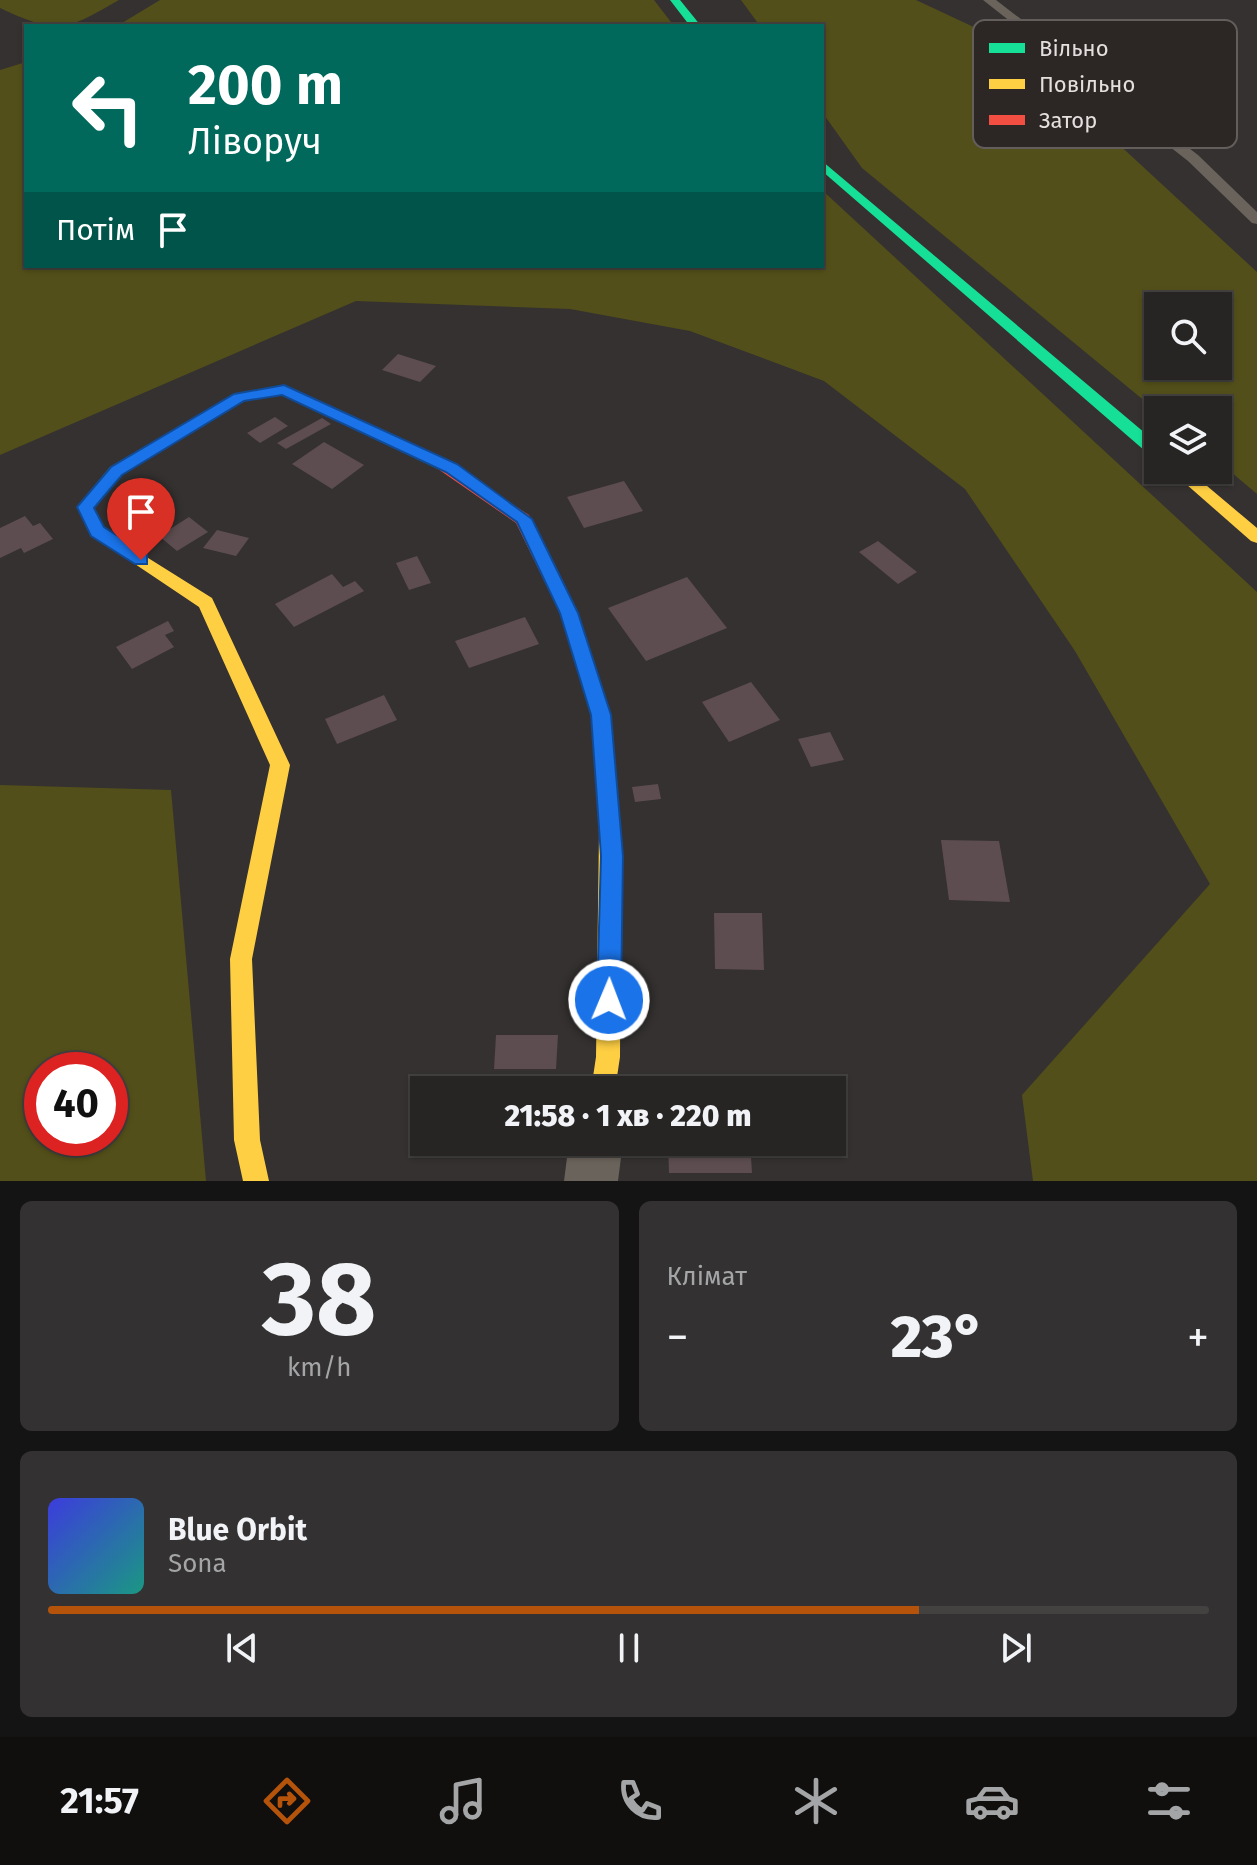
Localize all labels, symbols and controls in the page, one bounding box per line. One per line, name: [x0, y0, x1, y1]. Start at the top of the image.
legend: [973, 20, 1237, 148]
text: Вільно: [1039, 35, 1109, 62]
text: 200 m: [188, 52, 343, 119]
icon: left: [56, 56, 160, 160]
text: Повільно: [1039, 71, 1135, 98]
text: Затор: [1039, 107, 1097, 134]
text: Ліворуч: [188, 120, 322, 164]
icon: arrive: [151, 208, 195, 252]
text: Потім: [56, 212, 135, 248]
map controls: [1144, 292, 1232, 484]
button: search: [1144, 292, 1232, 380]
button: layers: [1144, 396, 1232, 484]
pin: [107, 478, 175, 560]
icon: arrive: [119, 490, 163, 534]
position arrow: [567, 958, 651, 1042]
speed limit sign: 40: [24, 1052, 128, 1156]
text: 21:58 · 1 хв · 220 m: [504, 1098, 752, 1134]
text: 38: [262, 1237, 377, 1362]
text: Клімат: [667, 1261, 747, 1292]
text: 23°: [891, 1301, 985, 1373]
text: −: [667, 1311, 689, 1364]
text: +: [1187, 1311, 1209, 1364]
text: km/h: [287, 1352, 351, 1383]
text: Blue Orbit: [168, 1512, 307, 1548]
text: Sona: [168, 1548, 227, 1579]
icon: previous: [220, 1626, 264, 1670]
icon: pause: [607, 1626, 651, 1670]
icon: next: [994, 1626, 1038, 1670]
icon: directions: [259, 1773, 315, 1829]
icon: music: [435, 1773, 491, 1829]
icon: phone: [612, 1773, 668, 1829]
icon: climate: [788, 1773, 844, 1829]
icon: car: [964, 1773, 1020, 1829]
icon: filters: [1141, 1773, 1197, 1829]
text: 21:57: [60, 1779, 139, 1823]

